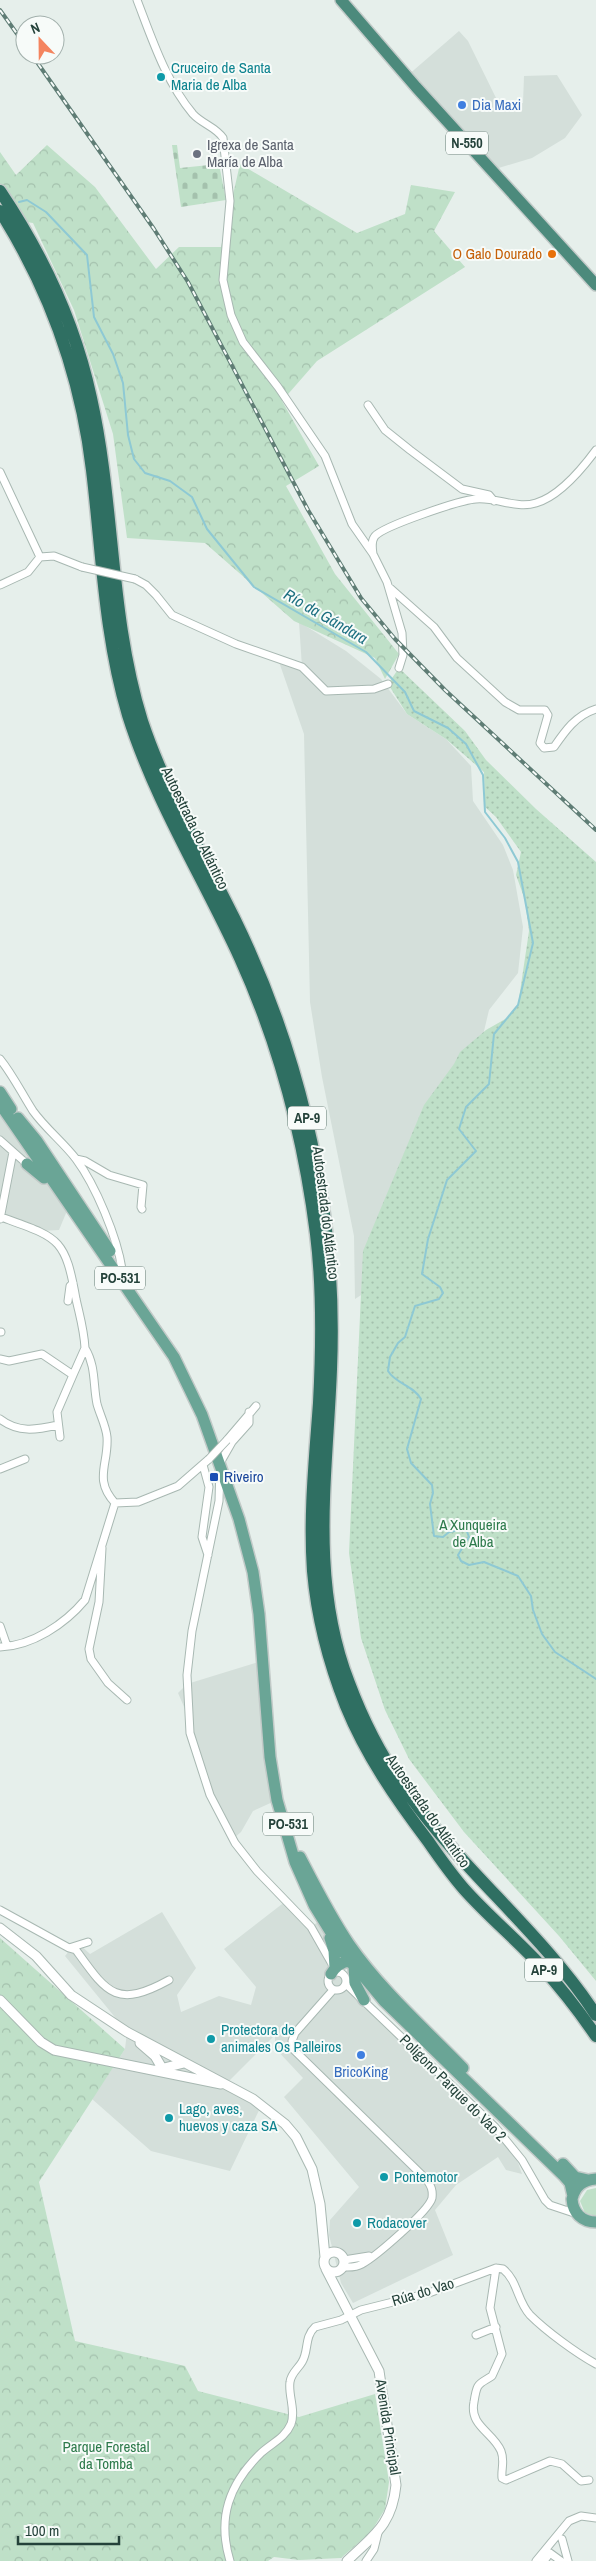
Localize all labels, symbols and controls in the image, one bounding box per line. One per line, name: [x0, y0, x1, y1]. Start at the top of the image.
north arrow: [15, 15, 65, 65]
text: N: [28, 18, 42, 38]
place label: Cruceiro de Santa Maria de Alba: [171, 57, 271, 95]
marker: Cruceiro de Santa Maria de Alba: [155, 71, 167, 83]
place label: Dia Maxi: [472, 94, 521, 115]
marker: Dia Maxi: [456, 99, 468, 111]
road number: N-550: [446, 132, 488, 154]
place label: Igrexa de Santa María de Alba: [207, 134, 294, 172]
marker: Igrexa de Santa María de Alba: [191, 148, 203, 160]
place label: O Galo Dourado: [452, 243, 542, 264]
marker: O Galo Dourado: [546, 248, 558, 260]
water label: Río da Gándara: [280, 583, 372, 649]
street label: Autoestrada do Atlántico: [156, 762, 234, 893]
road number: AP-9: [288, 1106, 326, 1130]
street label: Autoestrada do Atlántico: [308, 1144, 345, 1281]
road number: PO-531: [95, 1266, 145, 1290]
place label: Riveiro: [224, 1466, 264, 1487]
marker: Riveiro: [208, 1471, 220, 1483]
park label: A Xunqueira de Alba: [438, 1514, 507, 1552]
street label: Autoestrada do Atlántico: [381, 1749, 476, 1872]
road number: PO-531: [263, 1812, 313, 1836]
road number: AP-9: [525, 1958, 563, 1982]
place label: Protectora de animales Os Palleiros: [221, 2019, 341, 2057]
street label: Polígono Parque do Vao 2: [395, 2030, 512, 2146]
marker: Protectora de animales Os Palleiros: [205, 2033, 217, 2045]
marker: BricoKing: [355, 2049, 367, 2061]
place label: BricoKing: [334, 2061, 388, 2082]
place label: Lago, aves, huevos y caza SA: [179, 2098, 278, 2136]
marker: Lago, aves, huevos y caza SA: [163, 2112, 175, 2124]
place label: Pontemotor: [394, 2166, 458, 2187]
marker: Pontemotor: [378, 2171, 390, 2183]
place label: Rodacover: [367, 2212, 426, 2233]
marker: Rodacover: [351, 2217, 363, 2229]
street label: Rúa do Vao: [389, 2272, 457, 2311]
street label: Avenida Principal: [370, 2376, 406, 2476]
park label: Parque Forestal da Tomba: [63, 2436, 149, 2474]
scale bar: [18, 2514, 119, 2546]
text: 100 m: [25, 2520, 59, 2541]

